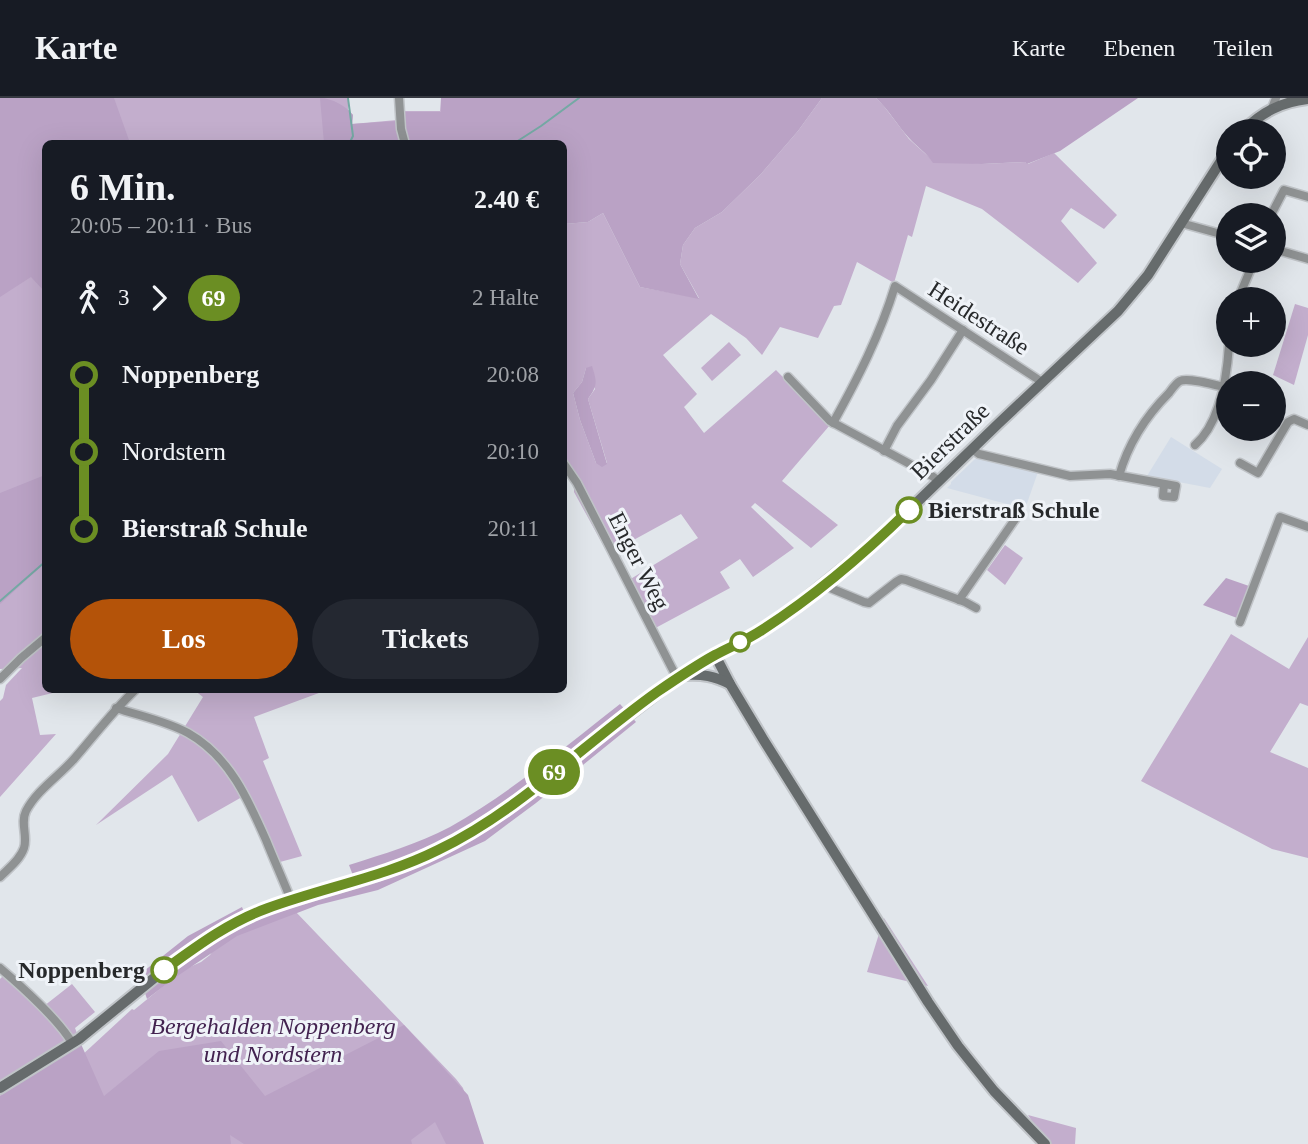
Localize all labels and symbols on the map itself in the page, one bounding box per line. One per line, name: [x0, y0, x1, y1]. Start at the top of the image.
street label: Heidestraße: [924, 276, 1034, 360]
street label: Bierstraße: [905, 397, 995, 485]
marker: Bierstraß Schule: [896, 497, 922, 523]
place label: Bierstraß Schule: [928, 497, 1100, 523]
street label: Enger Weg: [603, 508, 675, 614]
unlabelled marker: [730, 632, 750, 652]
line badge: 69: [522, 749, 586, 795]
place label: Noppenberg: [18, 957, 145, 983]
marker: Noppenberg: [151, 957, 177, 983]
park label: Bergehalden Noppenberg und Nordstern: [150, 1013, 396, 1067]

